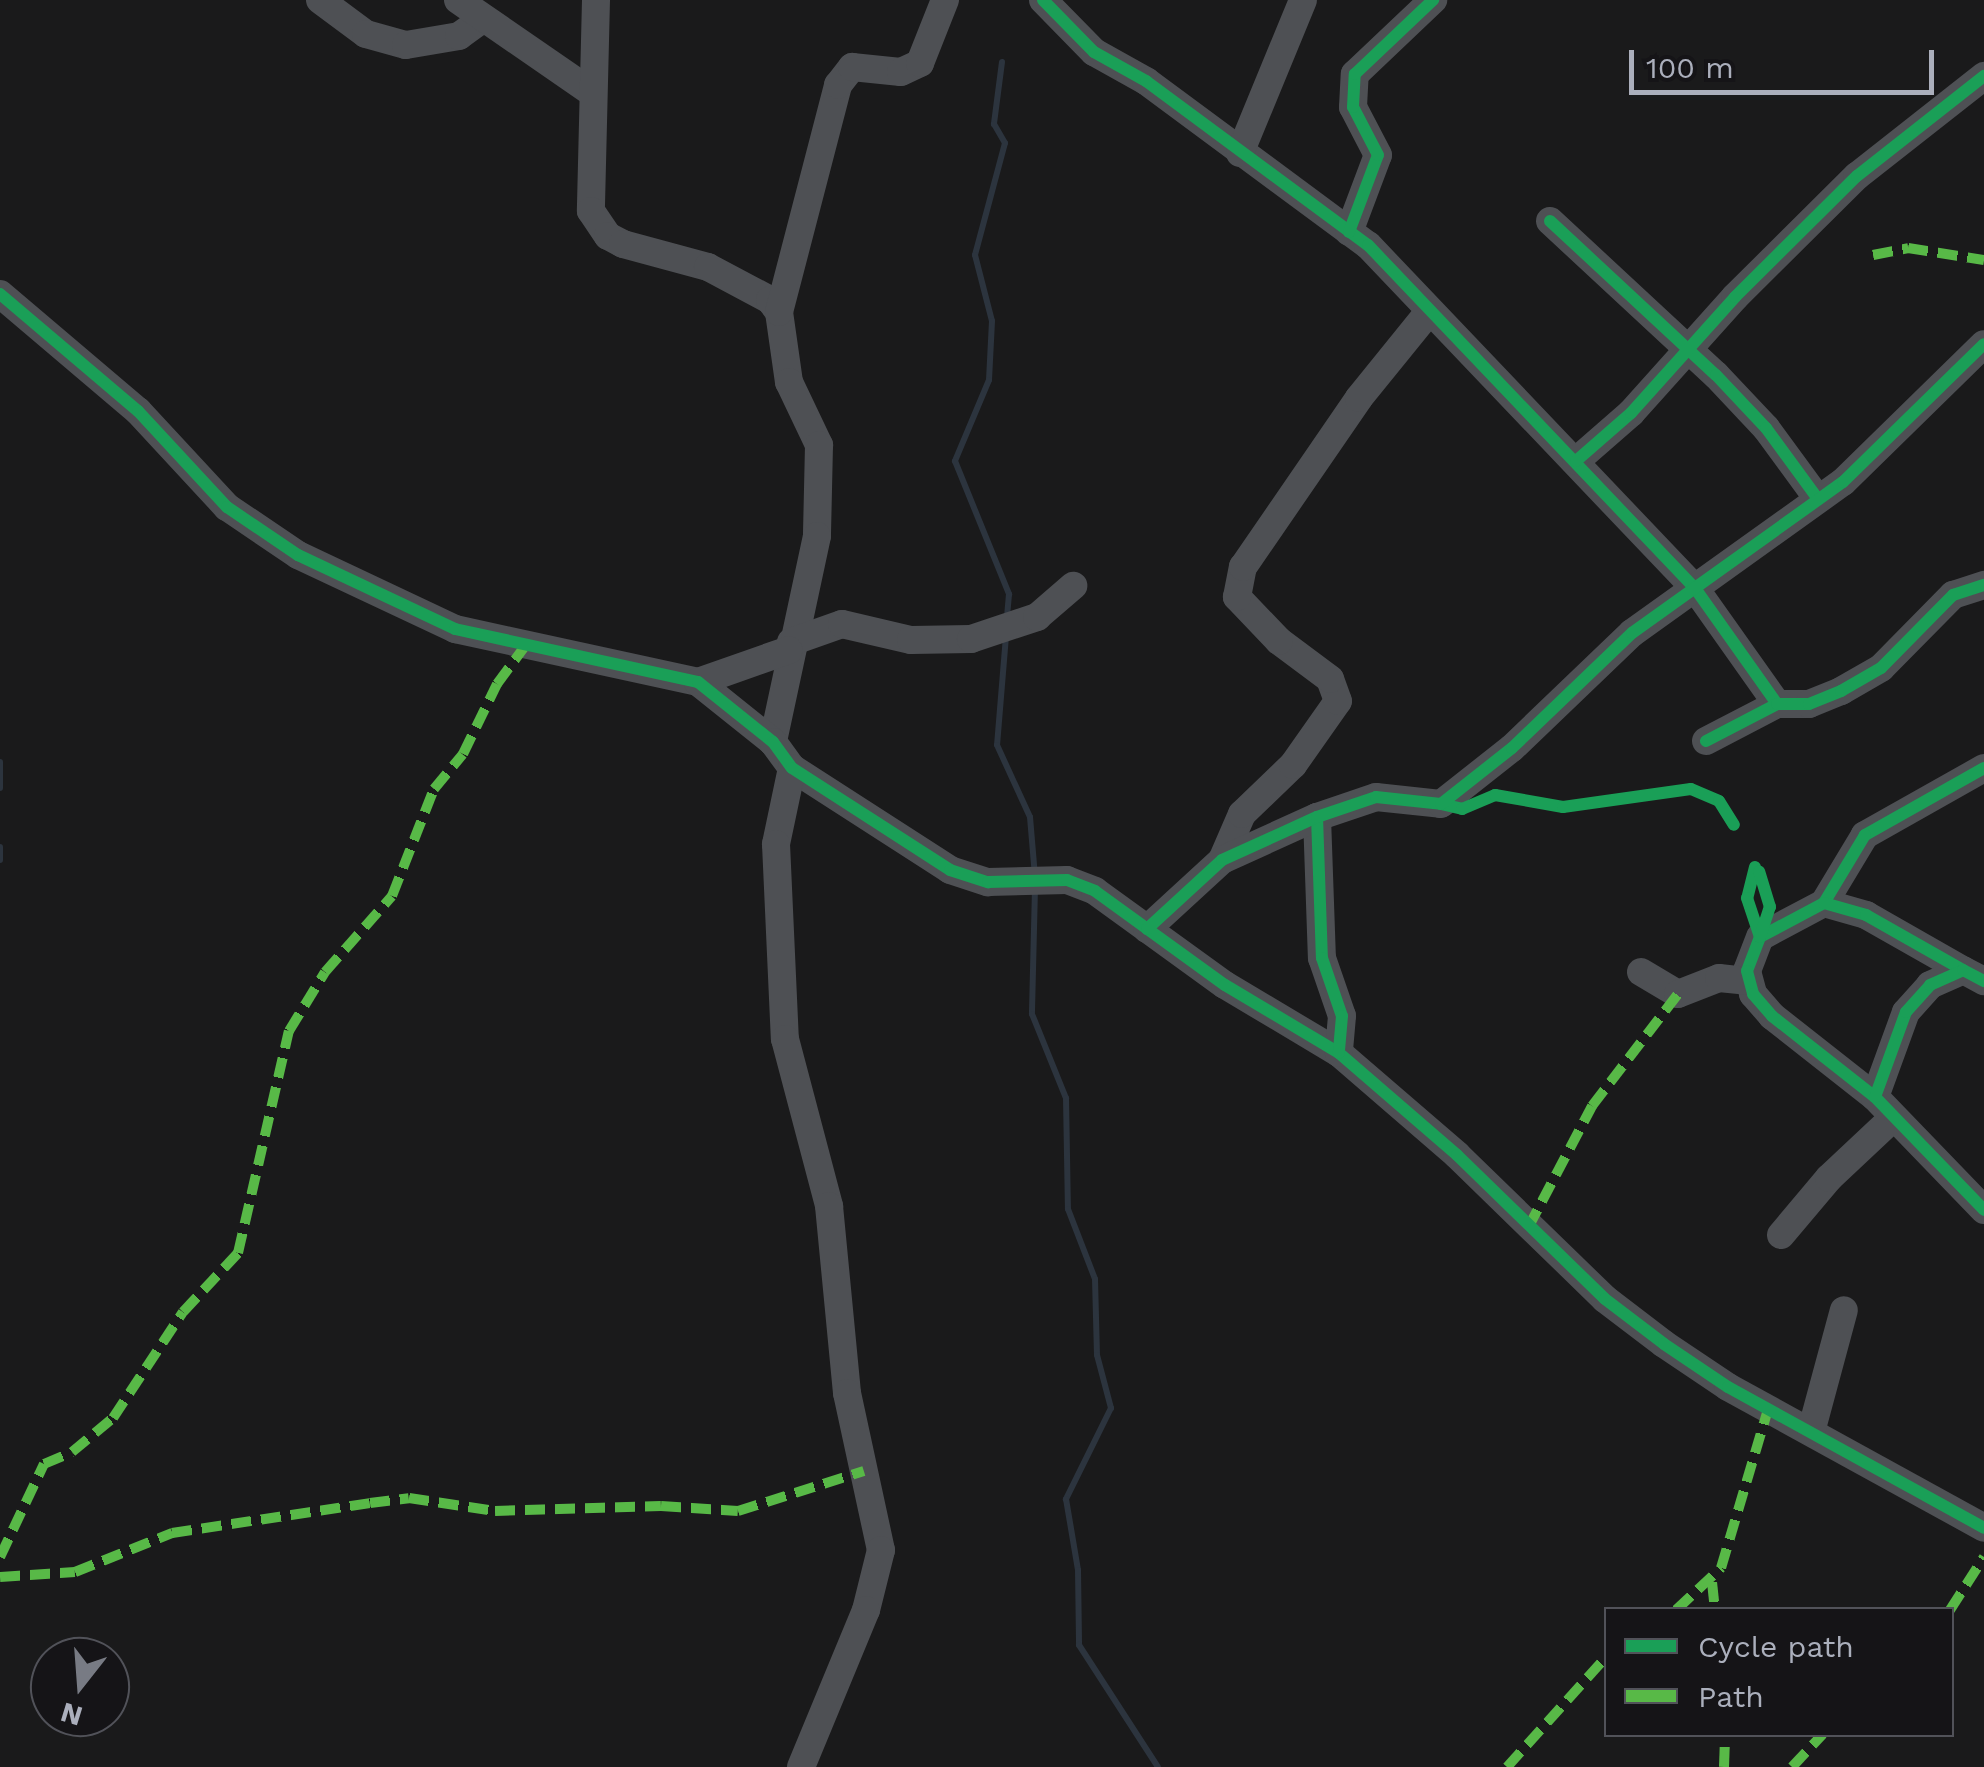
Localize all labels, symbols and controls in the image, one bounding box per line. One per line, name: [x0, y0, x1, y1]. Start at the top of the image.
scale bar: [1634, 30, 1939, 92]
text: 100 m: [1646, 50, 1734, 85]
legend: [1604, 1607, 1954, 1737]
text: Cycle path: [1698, 1629, 1854, 1664]
north arrow: [30, 1637, 130, 1737]
text: Path: [1698, 1679, 1764, 1714]
text: N: [57, 1695, 86, 1733]

